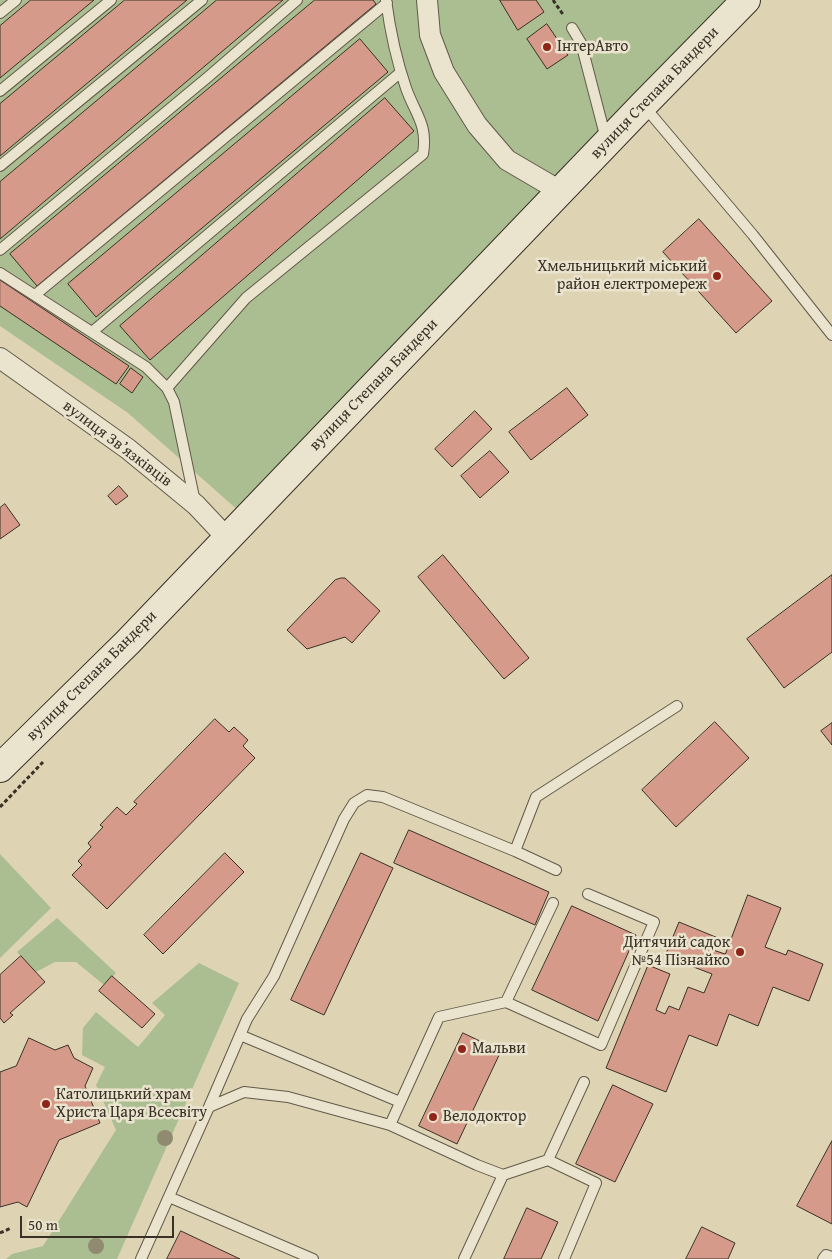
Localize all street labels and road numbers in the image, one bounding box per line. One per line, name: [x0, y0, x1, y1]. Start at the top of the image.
street label: вулиця Степана Бандери: [587, 23, 723, 163]
street label: вулиця Степана Бандери: [306, 315, 442, 455]
street label: вулиця Звʼязківців: [59, 397, 175, 491]
street label: вулиця Степана Бандери: [23, 607, 161, 745]

